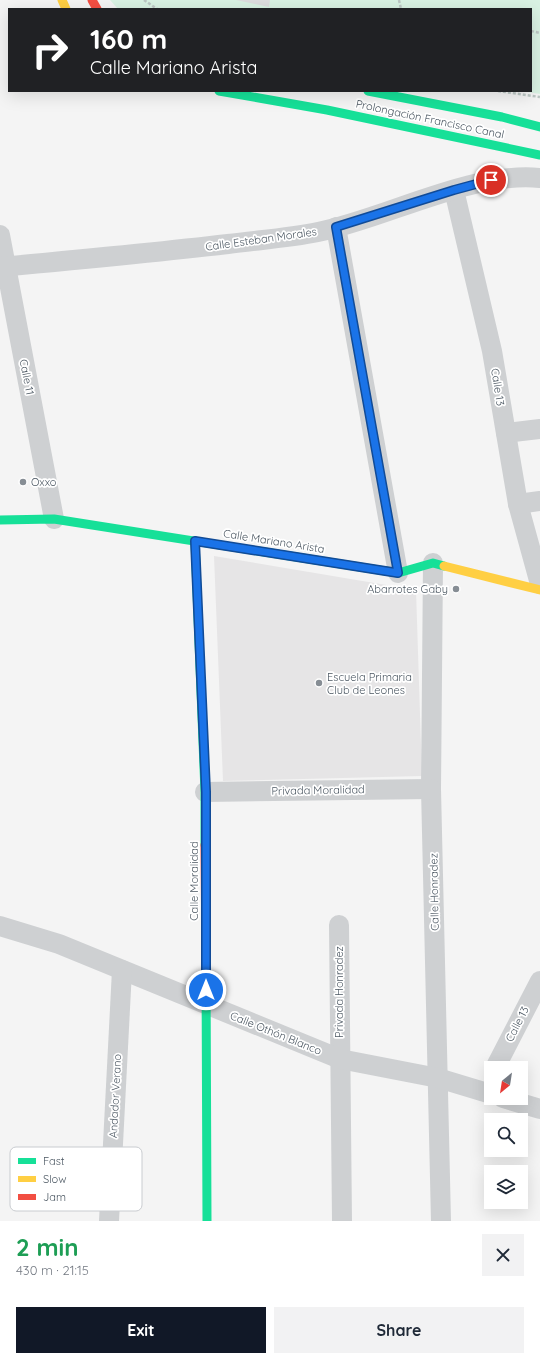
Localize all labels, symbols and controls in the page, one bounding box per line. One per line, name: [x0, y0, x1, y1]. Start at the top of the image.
text: 160 m: [90, 21, 167, 56]
icon: right: [24, 24, 76, 76]
text: Calle Mariano Arista: [90, 56, 257, 79]
street label: Prolongación Francisco Canal: [355, 96, 505, 142]
pin: [474, 163, 508, 197]
icon: arrive: [480, 169, 502, 191]
street label: Calle Esteban Morales: [204, 224, 318, 254]
street label: Calle 11: [17, 358, 37, 396]
street label: Calle 13: [488, 367, 508, 407]
place label: Oxxo: [31, 475, 57, 489]
marker: Oxxo: [18, 477, 28, 487]
street label: Calle Mariano Arista: [222, 526, 326, 556]
place label: Abarrotes Gaby: [367, 582, 448, 596]
marker: Abarrotes Gaby: [451, 584, 461, 594]
place label: Escuela Primaria Club de Leones: [327, 670, 412, 697]
marker: Escuela Primaria Club de Leones: [314, 678, 324, 688]
street label: Privada Moralidad: [271, 782, 365, 798]
street label: Calle Moralidad: [187, 841, 201, 921]
street label: Calle Honradez: [426, 853, 442, 931]
street label: Privada Honradez: [332, 946, 346, 1038]
position arrow: [185, 969, 227, 1011]
street label: Calle 13: [502, 1004, 532, 1044]
street label: Calle Othón Blanco: [228, 1008, 324, 1058]
street label: Andador Verano: [106, 1053, 124, 1139]
north arrow: [484, 1061, 528, 1105]
map controls: [484, 1061, 528, 1209]
button: search: [484, 1113, 528, 1157]
legend: [10, 1147, 142, 1211]
text: Fast: [43, 1154, 65, 1168]
button: layers: [484, 1165, 528, 1209]
text: Slow: [43, 1172, 67, 1186]
text: Jam: [43, 1190, 66, 1204]
text: 2 min: [16, 1232, 78, 1262]
button: close: [482, 1234, 524, 1276]
text: 430 m · 21:15: [16, 1262, 89, 1278]
button: Exit: [16, 1307, 266, 1353]
button: Share: [274, 1307, 524, 1353]

